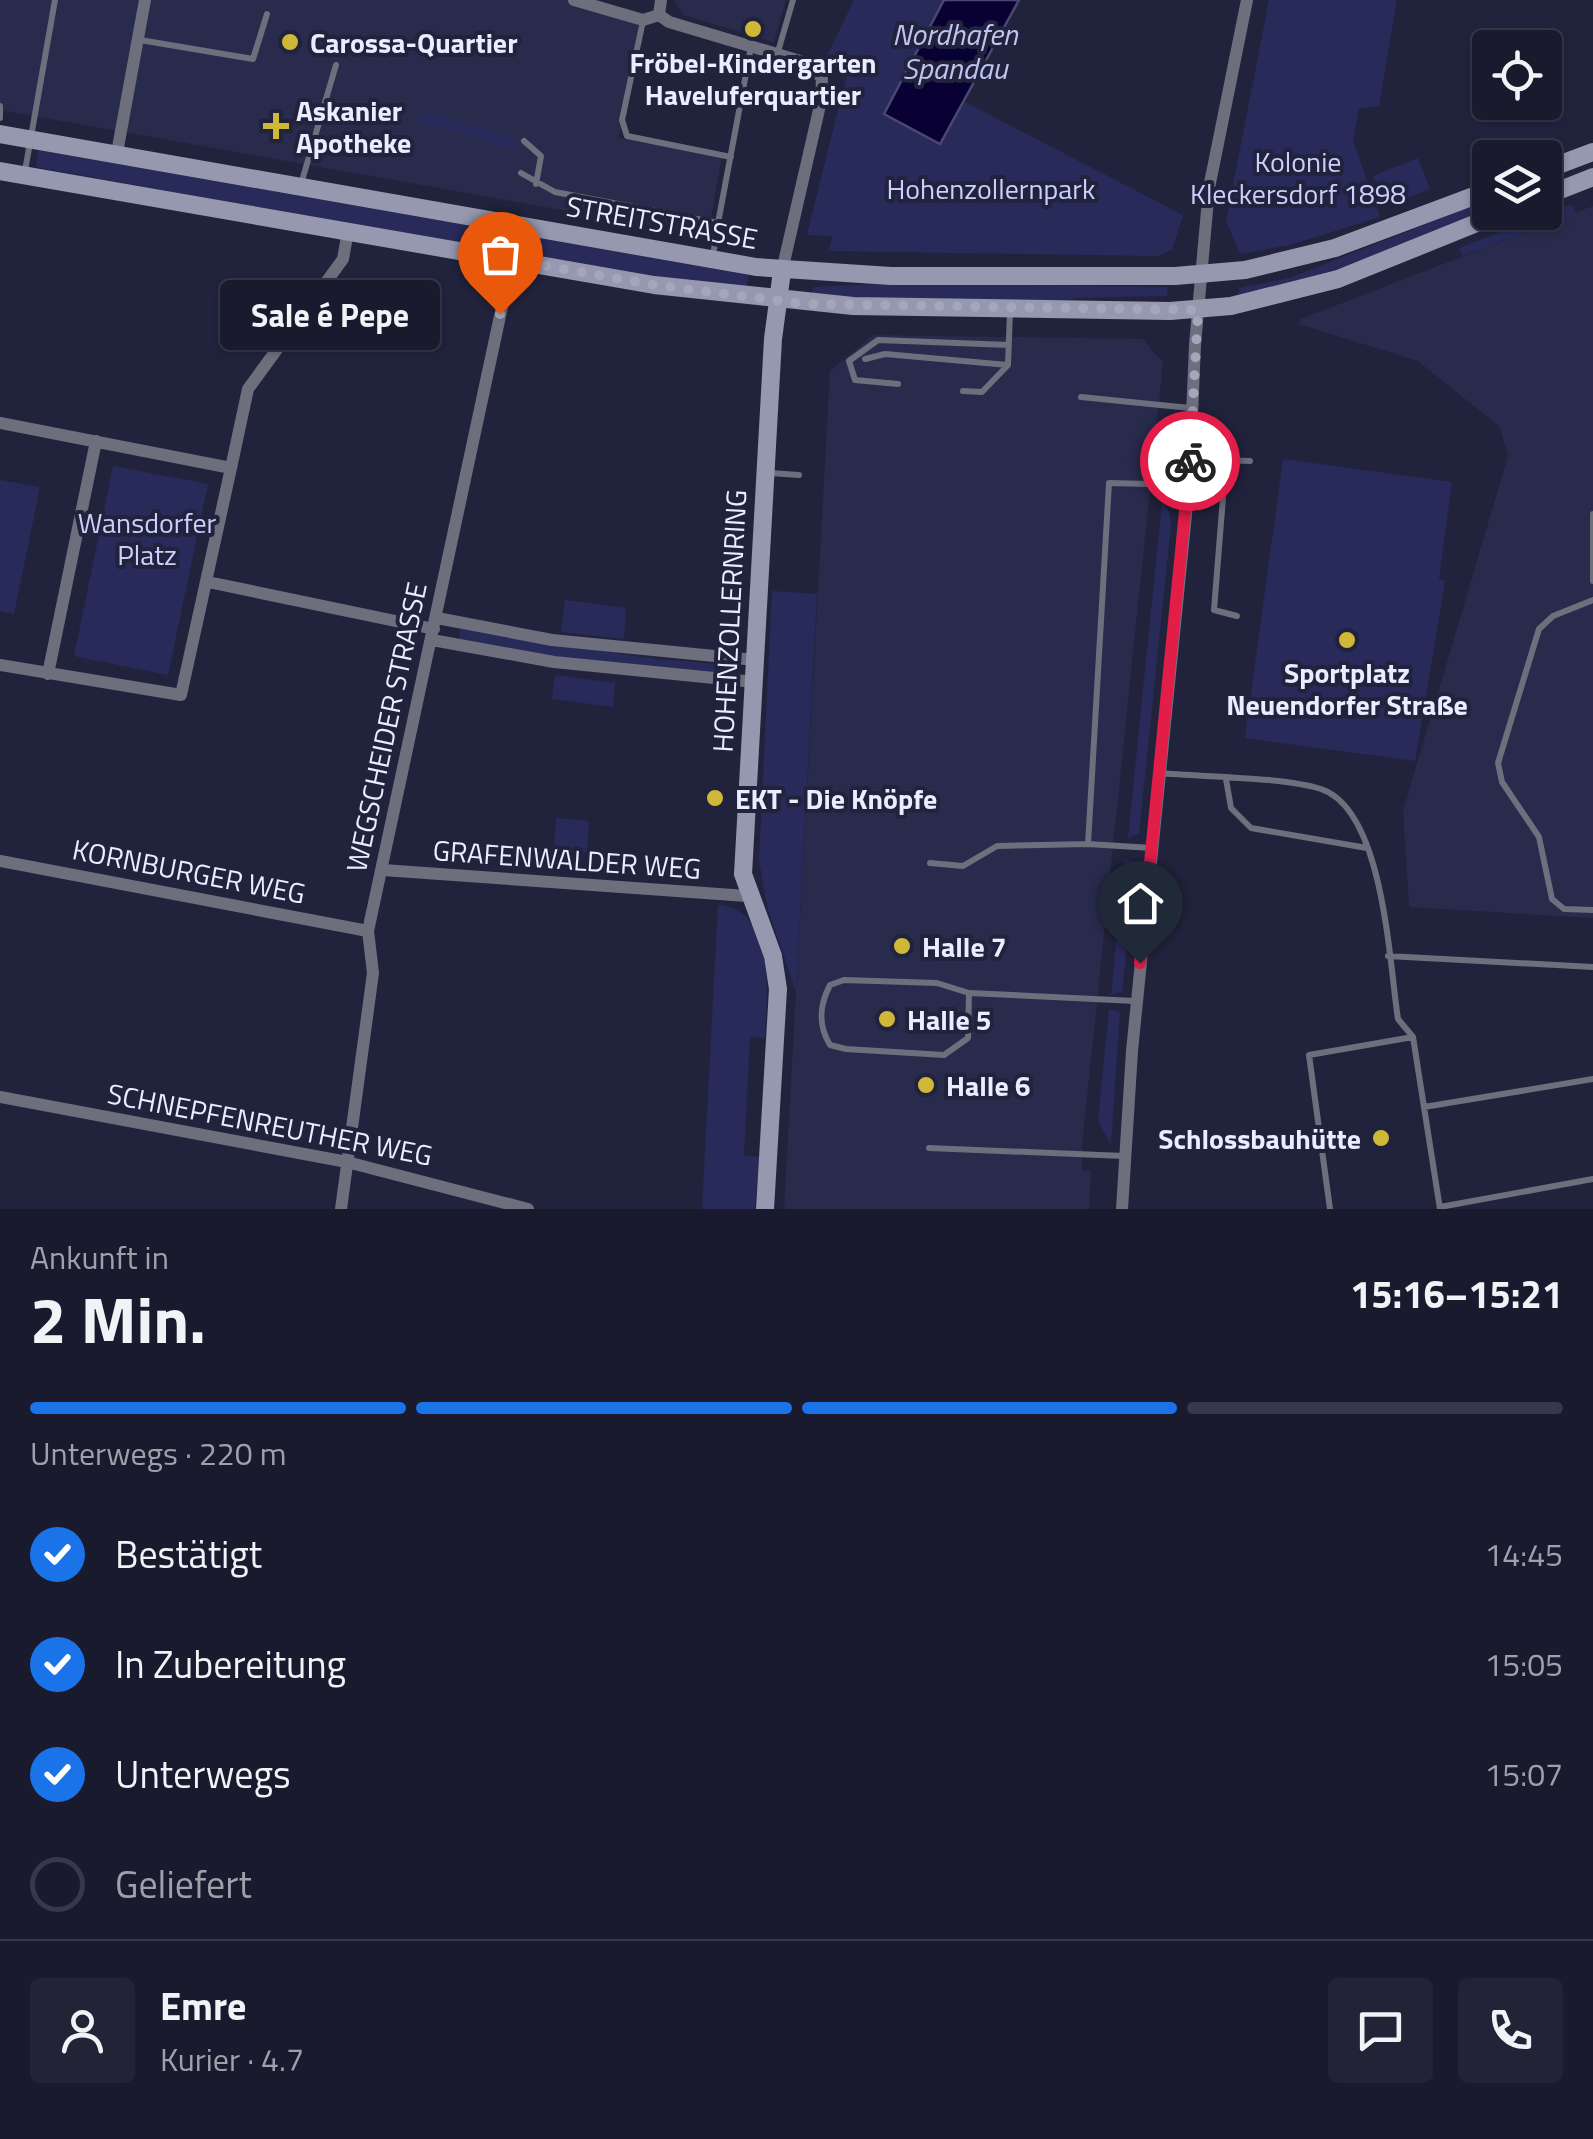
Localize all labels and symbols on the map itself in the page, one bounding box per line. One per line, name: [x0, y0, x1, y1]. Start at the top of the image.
water label: Nordhafen Spandau: [892, 11, 1019, 91]
marker: Fröbel-Kindergarten Haveluferquartier: [742, 18, 764, 40]
place label: Carossa-Quartier: [310, 21, 518, 64]
marker: Carossa-Quartier: [279, 31, 301, 53]
place label: Fröbel-Kindergarten Haveluferquartier: [629, 41, 877, 116]
place label: Askanier Apotheke: [296, 89, 411, 164]
marker: Askanier Apotheke: [265, 115, 287, 137]
park label: Kolonie Kleckersdorf 1898: [1190, 140, 1406, 215]
park label: Hohenzollernpark: [887, 167, 1095, 210]
street label: STREITSTRASSE: [563, 184, 761, 260]
pin: [458, 212, 543, 315]
callout: Sale é Pepe: [220, 279, 440, 349]
courier: [1140, 411, 1240, 511]
street label: HOHENZOLLERNRING: [701, 489, 757, 753]
park label: Wansdorfer Platz: [78, 501, 217, 576]
street label: WEGSCHEIDER STRASSE: [334, 578, 438, 876]
marker: Sportplatz Neuendorfer Straße: [1336, 629, 1358, 651]
place label: Sportplatz Neuendorfer Straße: [1226, 651, 1468, 726]
place label: EKT - Die Knöpfe: [735, 777, 937, 820]
marker: EKT - Die Knöpfe: [704, 787, 726, 809]
street label: KORNBURGER WEG: [69, 827, 309, 915]
street label: GRAFENWALDER WEG: [431, 828, 703, 890]
pin: [1098, 861, 1183, 964]
place label: Halle 7: [922, 925, 1007, 968]
marker: Halle 7: [891, 935, 913, 957]
place label: Halle 5: [907, 998, 992, 1041]
marker: Halle 5: [876, 1008, 898, 1030]
place label: Halle 6: [946, 1064, 1031, 1107]
street label: SCHNEPFENREUTHER WEG: [104, 1071, 436, 1177]
marker: Halle 6: [915, 1074, 937, 1096]
place label: Schlossbauhütte: [1158, 1117, 1361, 1160]
marker: Schlossbauhütte: [1370, 1127, 1392, 1149]

